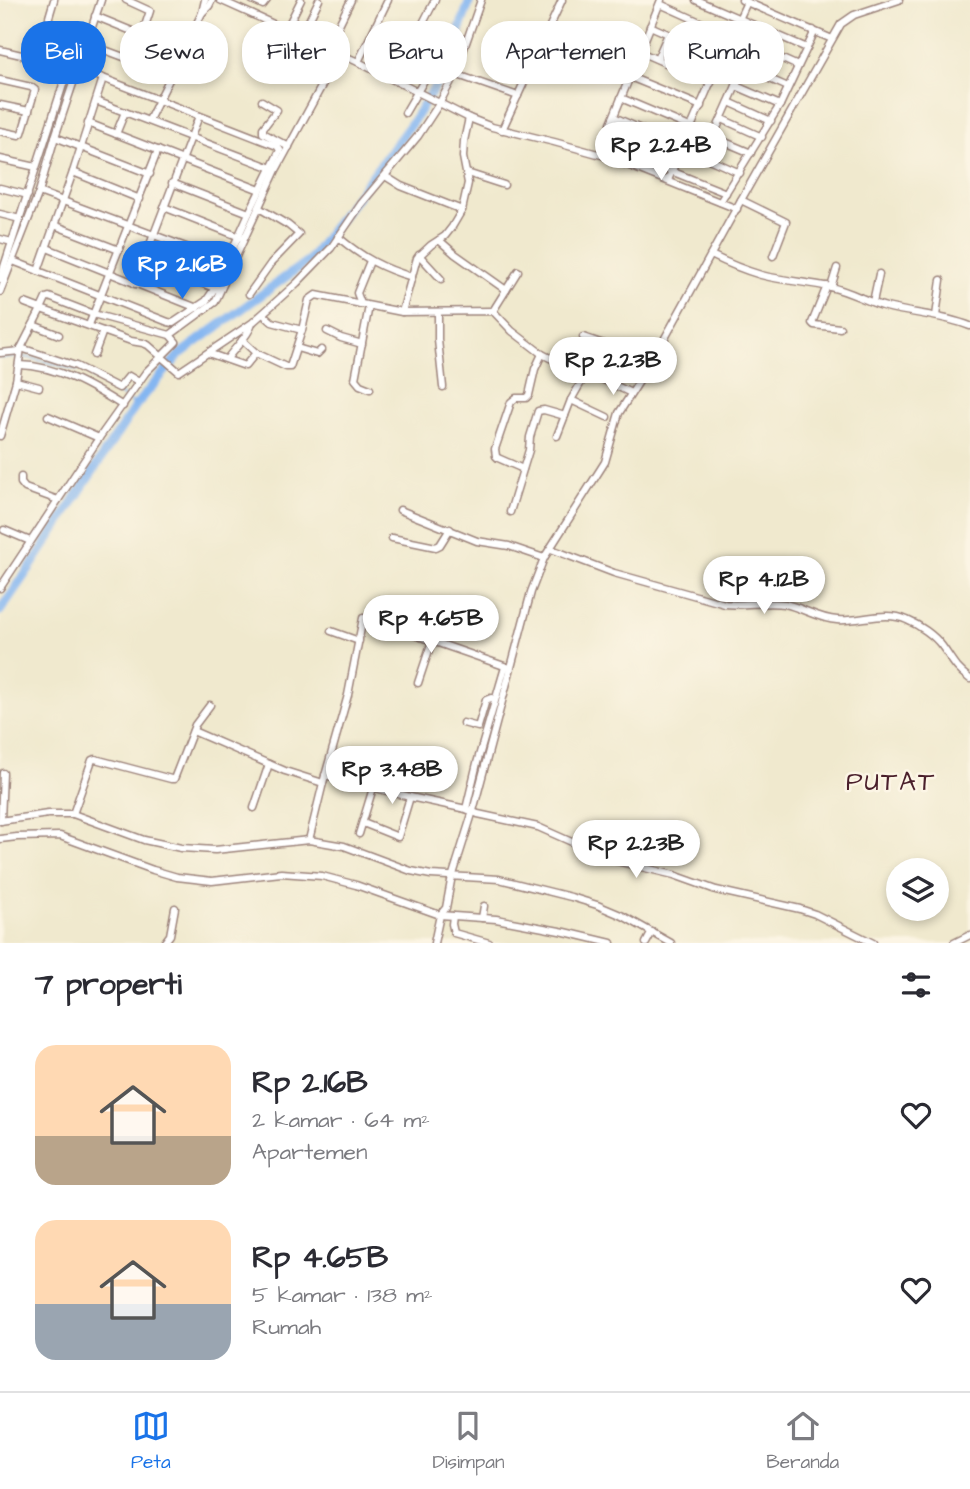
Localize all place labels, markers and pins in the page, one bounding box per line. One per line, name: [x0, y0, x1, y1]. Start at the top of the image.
pin: Rp 2.24B: [589, 122, 733, 182]
pin: Rp 2.16B: [110, 242, 254, 301]
pin: Rp 2.23B: [541, 338, 685, 397]
pin: Rp 4.12B: [692, 556, 836, 616]
pin: Rp 4.65B: [359, 596, 503, 655]
pin: Rp 3.48B: [320, 746, 464, 806]
pin: Rp 2.23B: [564, 820, 708, 880]

